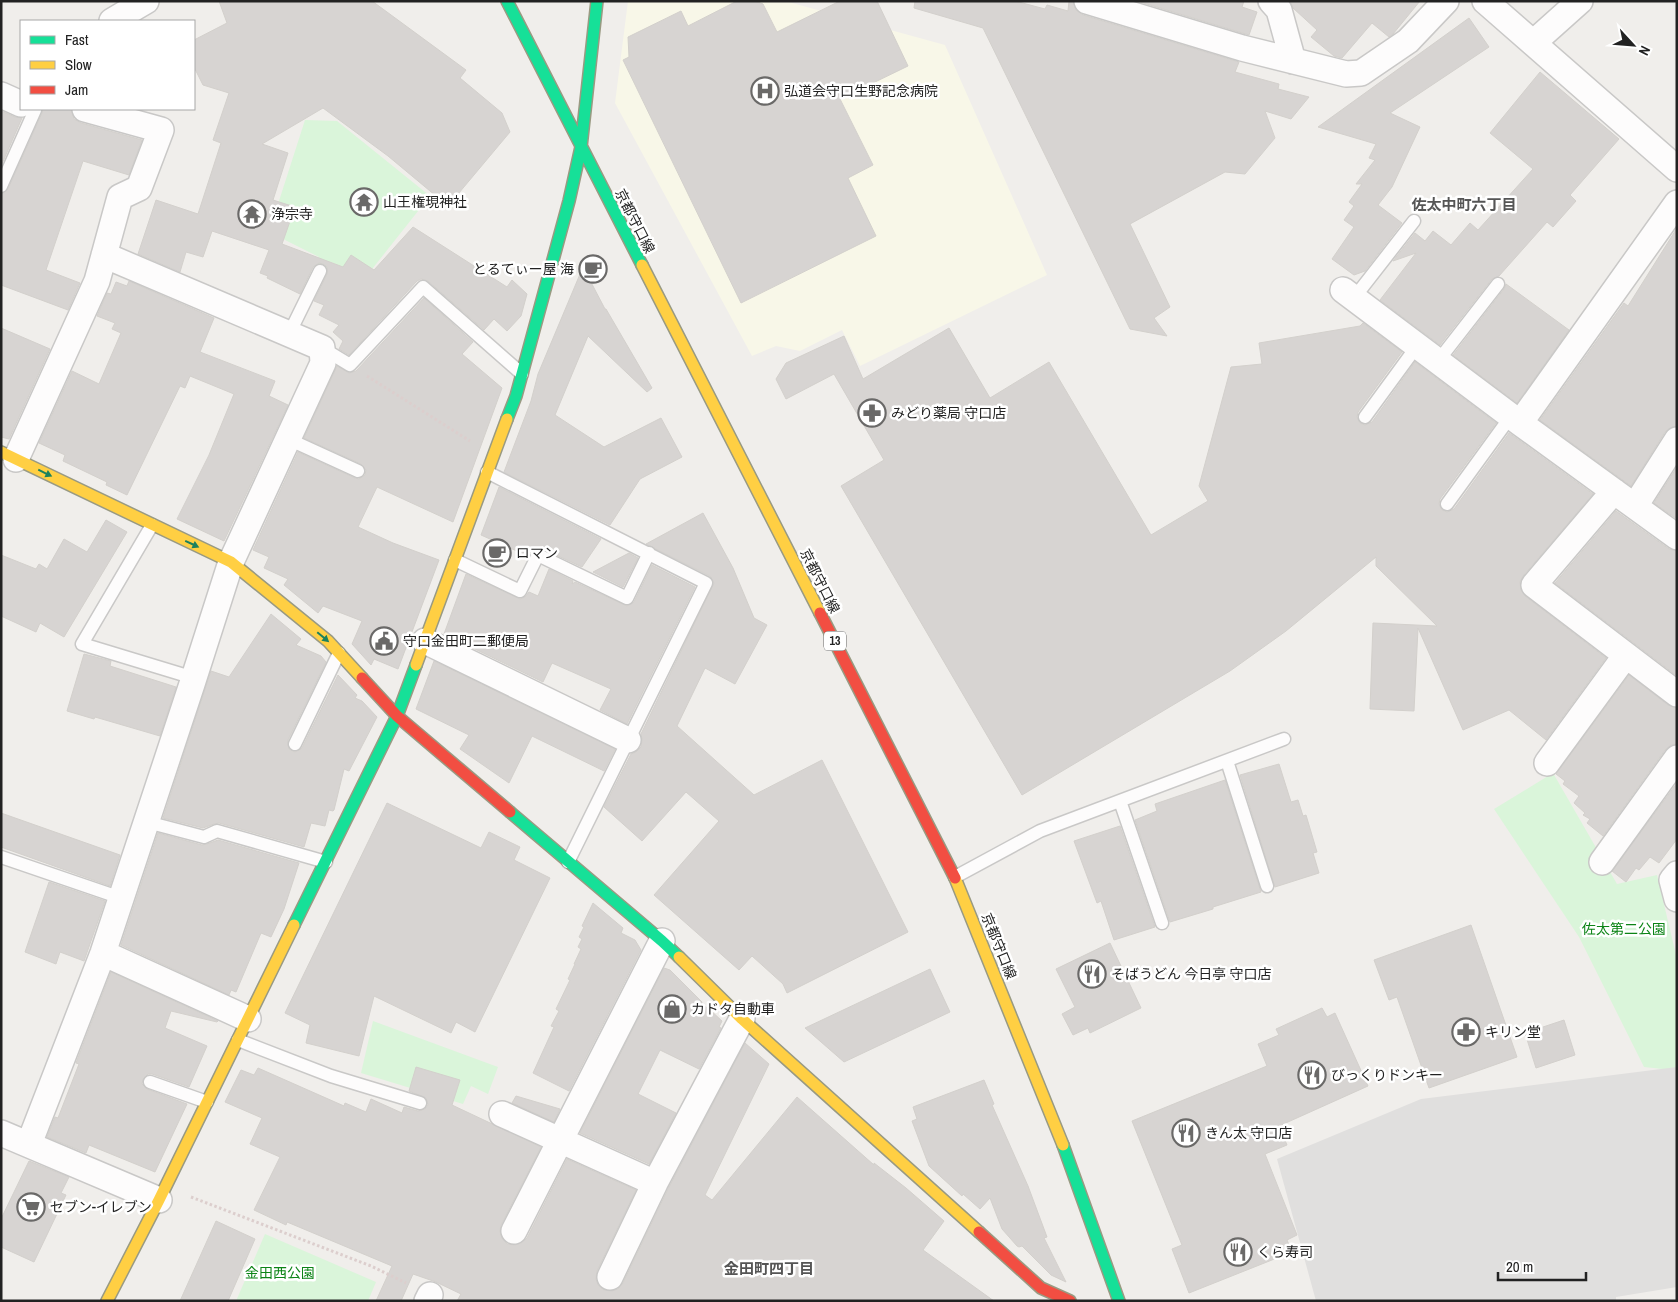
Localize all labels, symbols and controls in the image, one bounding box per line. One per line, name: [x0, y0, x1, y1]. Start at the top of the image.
legend: [20, 20, 195, 110]
north arrow: [1608, 20, 1658, 70]
text: Fast: [65, 29, 89, 50]
text: N: [1635, 43, 1655, 58]
text: Slow: [65, 54, 92, 75]
hospital icon: 弘道会守口生野記念病院: [750, 76, 780, 106]
text: Jam: [65, 79, 88, 100]
place label: 弘道会守口生野記念病院: [784, 82, 938, 100]
street label: 京都守口線: [611, 186, 659, 256]
temple icon: 山王権現神社: [349, 187, 379, 217]
place label: 山王権現神社: [383, 193, 467, 211]
district label: 佐太中町六丁目: [1411, 194, 1517, 215]
temple icon: 浄宗寺: [237, 199, 267, 229]
place label: 浄宗寺: [271, 205, 313, 223]
cafe icon: とるてぃー屋 海: [578, 254, 608, 284]
place label: とるてぃー屋 海: [473, 260, 574, 278]
pharmacy icon: みどり薬局 守口店: [857, 398, 887, 428]
place label: みどり薬局 守口店: [891, 404, 1006, 422]
one-way arrow: [38, 469, 52, 477]
cafe icon: ロマン: [482, 538, 512, 568]
one-way arrow: [185, 540, 199, 548]
place label: ロマン: [516, 544, 558, 562]
street label: 京都守口線: [796, 546, 844, 616]
public building icon: 守口金田町二郵便局: [369, 626, 399, 656]
road number: 13: [824, 631, 846, 650]
one-way arrow: [317, 632, 330, 643]
place label: 守口金田町二郵便局: [403, 632, 529, 650]
street label: 京都守口線: [978, 910, 1020, 982]
park label: 佐太第二公園: [1582, 920, 1666, 938]
restaurant icon: そばうどん 今日亭 守口店: [1077, 959, 1107, 989]
place label: そばうどん 今日亭 守口店: [1111, 965, 1271, 983]
shop icon: カドタ自動車: [657, 994, 687, 1024]
place label: カドタ自動車: [691, 1000, 775, 1018]
pharmacy icon: キリン堂: [1451, 1017, 1481, 1047]
place label: キリン堂: [1485, 1023, 1541, 1041]
restaurant icon: びっくりドンキー: [1297, 1060, 1327, 1090]
place label: びっくりドンキー: [1331, 1066, 1443, 1084]
restaurant icon: きん太 守口店: [1171, 1118, 1201, 1148]
place label: きん太 守口店: [1205, 1124, 1292, 1142]
supermarket icon: セブン-イレブン: [16, 1192, 46, 1222]
place label: セブン-イレブン: [50, 1198, 152, 1216]
restaurant icon: くら寿司: [1223, 1237, 1253, 1267]
place label: くら寿司: [1257, 1243, 1313, 1261]
scale bar: [1498, 1250, 1586, 1282]
text: 20 m: [1506, 1256, 1533, 1277]
district label: 金田町四丁目: [724, 1258, 814, 1279]
park label: 金田西公園: [245, 1264, 315, 1282]

